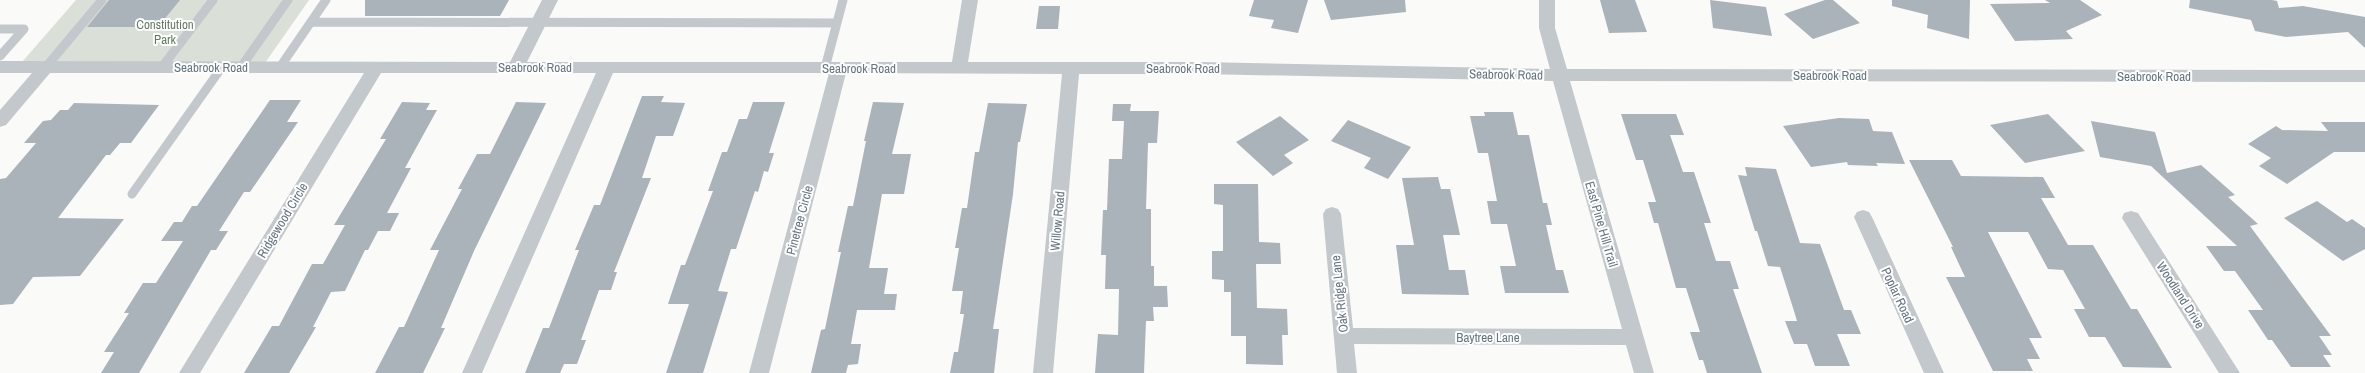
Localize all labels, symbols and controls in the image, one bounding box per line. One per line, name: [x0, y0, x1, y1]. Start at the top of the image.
park label: Constitution Park: [136, 16, 194, 48]
street label: Seabrook Road: [174, 59, 248, 76]
street label: Seabrook Road: [498, 59, 572, 76]
street label: Seabrook Road: [822, 60, 896, 77]
street label: Seabrook Road: [1146, 60, 1220, 77]
street label: Seabrook Road: [1469, 65, 1543, 84]
street label: Seabrook Road: [1793, 67, 1867, 84]
street label: Seabrook Road: [2117, 68, 2191, 85]
street label: East Pine Hill Trail: [1581, 179, 1622, 269]
street label: Ridgewood Circle: [253, 180, 312, 261]
street label: Pinetree Circle: [782, 184, 817, 257]
street label: Willow Road: [1046, 190, 1069, 252]
street label: Oak Ridge Lane: [1327, 254, 1352, 333]
street label: Woodland Drive: [2153, 259, 2209, 332]
street label: Poplar Road: [1877, 265, 1918, 326]
street label: Baytree Lane: [1456, 329, 1520, 346]

